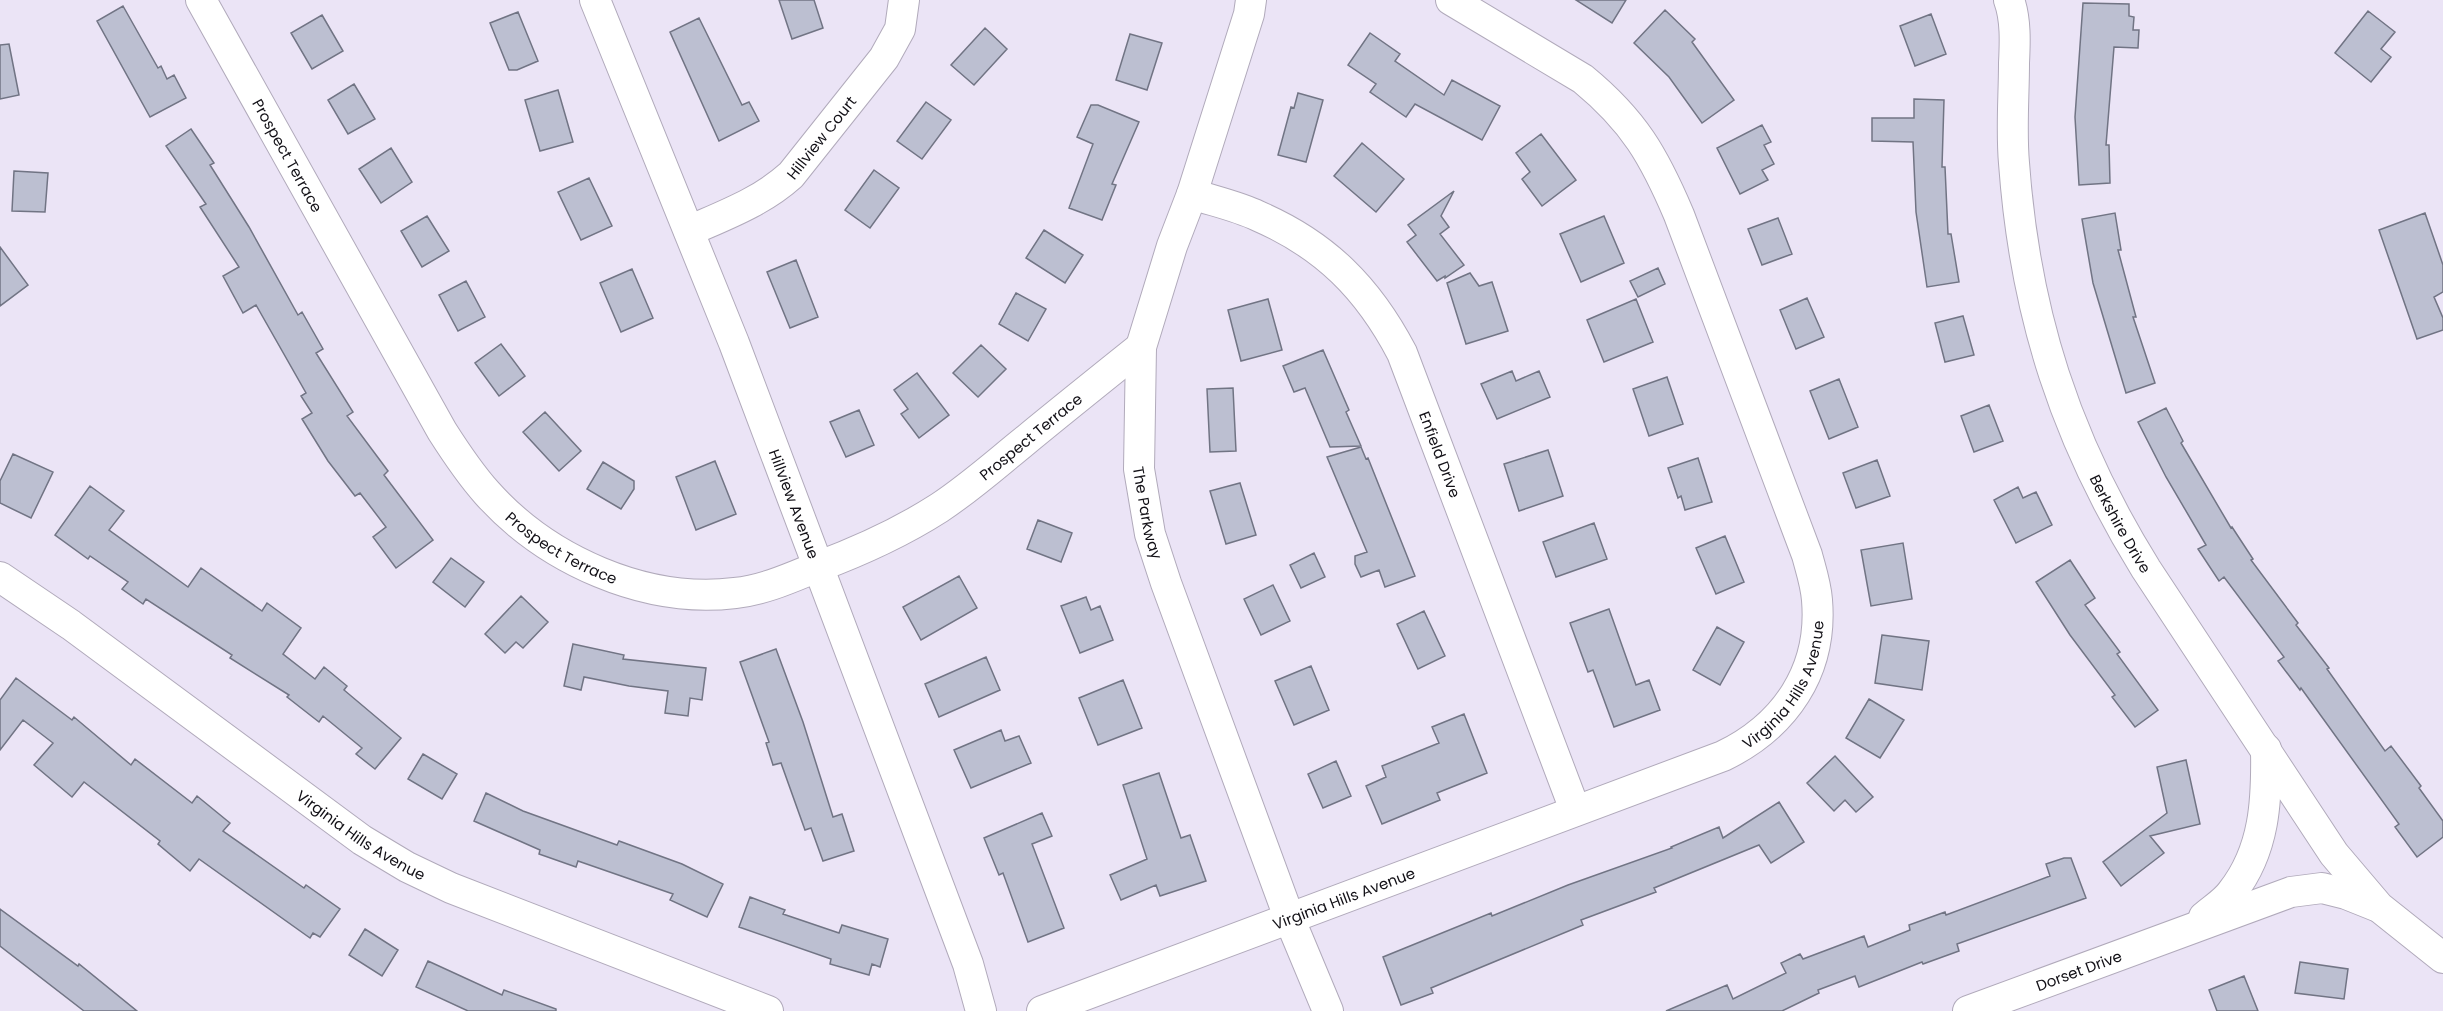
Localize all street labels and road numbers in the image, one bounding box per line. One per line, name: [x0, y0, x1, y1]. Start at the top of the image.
street label: Hillview Court: [781, 91, 861, 183]
street label: Prospect Terrace: [248, 95, 328, 216]
street label: Prospect Terrace: [975, 388, 1086, 485]
street label: Enfield Drive: [1414, 408, 1466, 500]
street label: Hillview Avenue: [764, 446, 825, 562]
street label: The Parkway: [1128, 465, 1168, 562]
street label: Berkshire Drive: [2085, 471, 2156, 577]
street label: Prospect Terrace: [501, 506, 620, 589]
street label: Virginia Hills Avenue: [1738, 620, 1828, 753]
street label: Virginia Hills Avenue: [292, 785, 429, 885]
street label: Virginia Hills Avenue: [1269, 862, 1418, 934]
street label: Dorset Drive: [2033, 945, 2125, 996]

